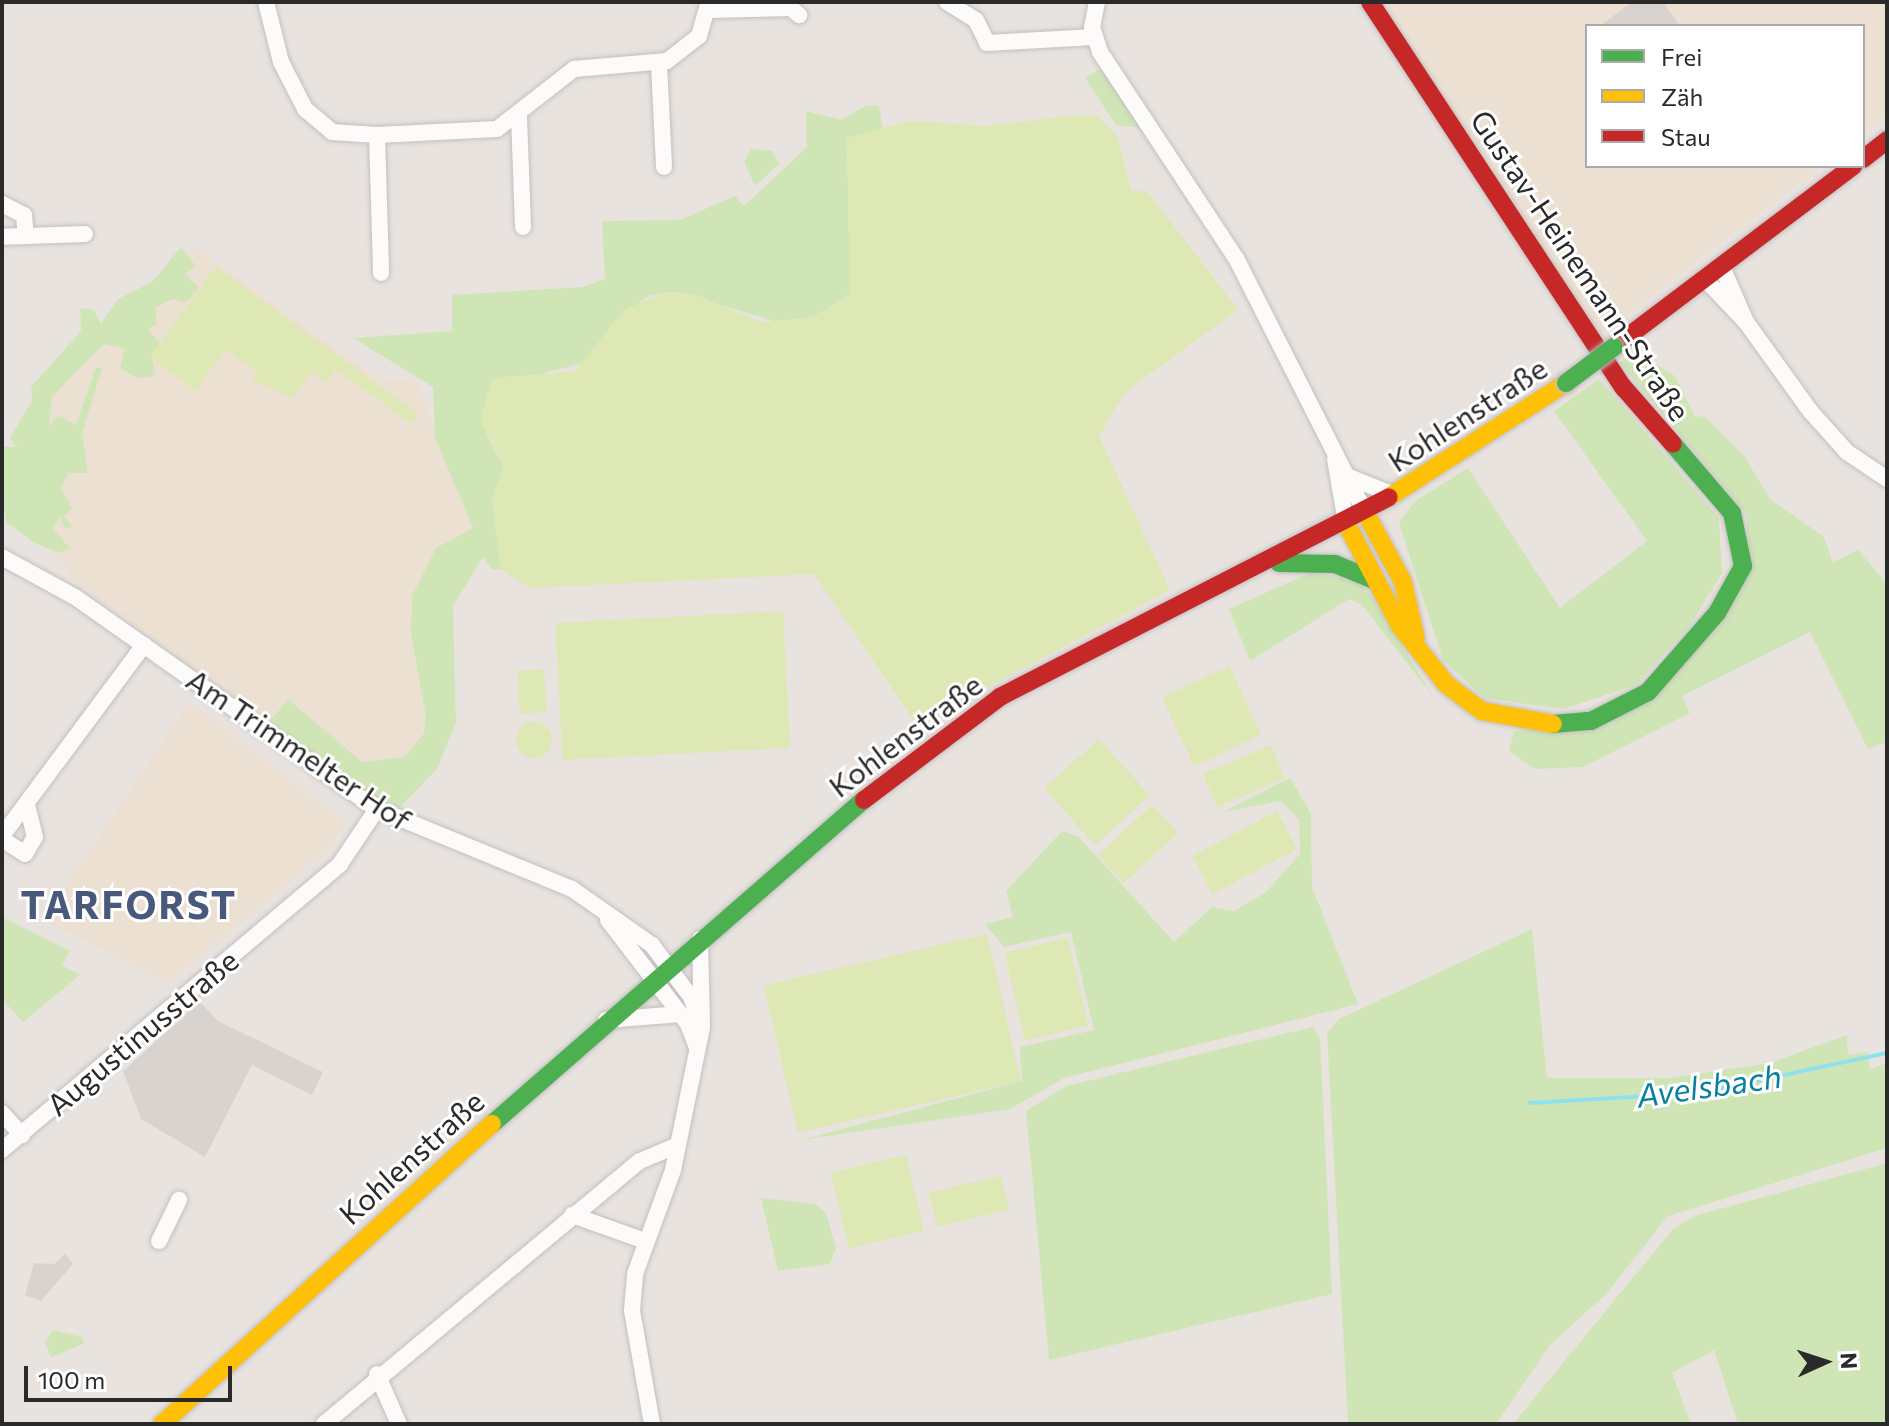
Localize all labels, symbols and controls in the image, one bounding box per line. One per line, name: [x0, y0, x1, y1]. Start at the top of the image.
legend: [1585, 24, 1865, 168]
text: Frei: [1661, 42, 1702, 71]
text: Zäh: [1661, 82, 1703, 111]
street label: Gustav-Heinemann-Straße: [1463, 103, 1699, 427]
text: Stau: [1661, 122, 1711, 151]
street label: Kohlenstraße: [1381, 349, 1553, 479]
street label: Am Trimmelter Hof: [180, 661, 418, 837]
street label: Kohlenstraße: [821, 666, 989, 804]
district label: TARFORST: [21, 881, 237, 927]
street label: Augustinusstraße: [39, 942, 245, 1122]
water label: Avelsbach: [1634, 1056, 1784, 1114]
street label: Kohlenstraße: [331, 1083, 491, 1231]
north arrow: [1785, 1322, 1865, 1402]
scale bar: [28, 1350, 236, 1400]
text: N: [1836, 1352, 1863, 1370]
text: 100 m: [38, 1365, 105, 1394]

